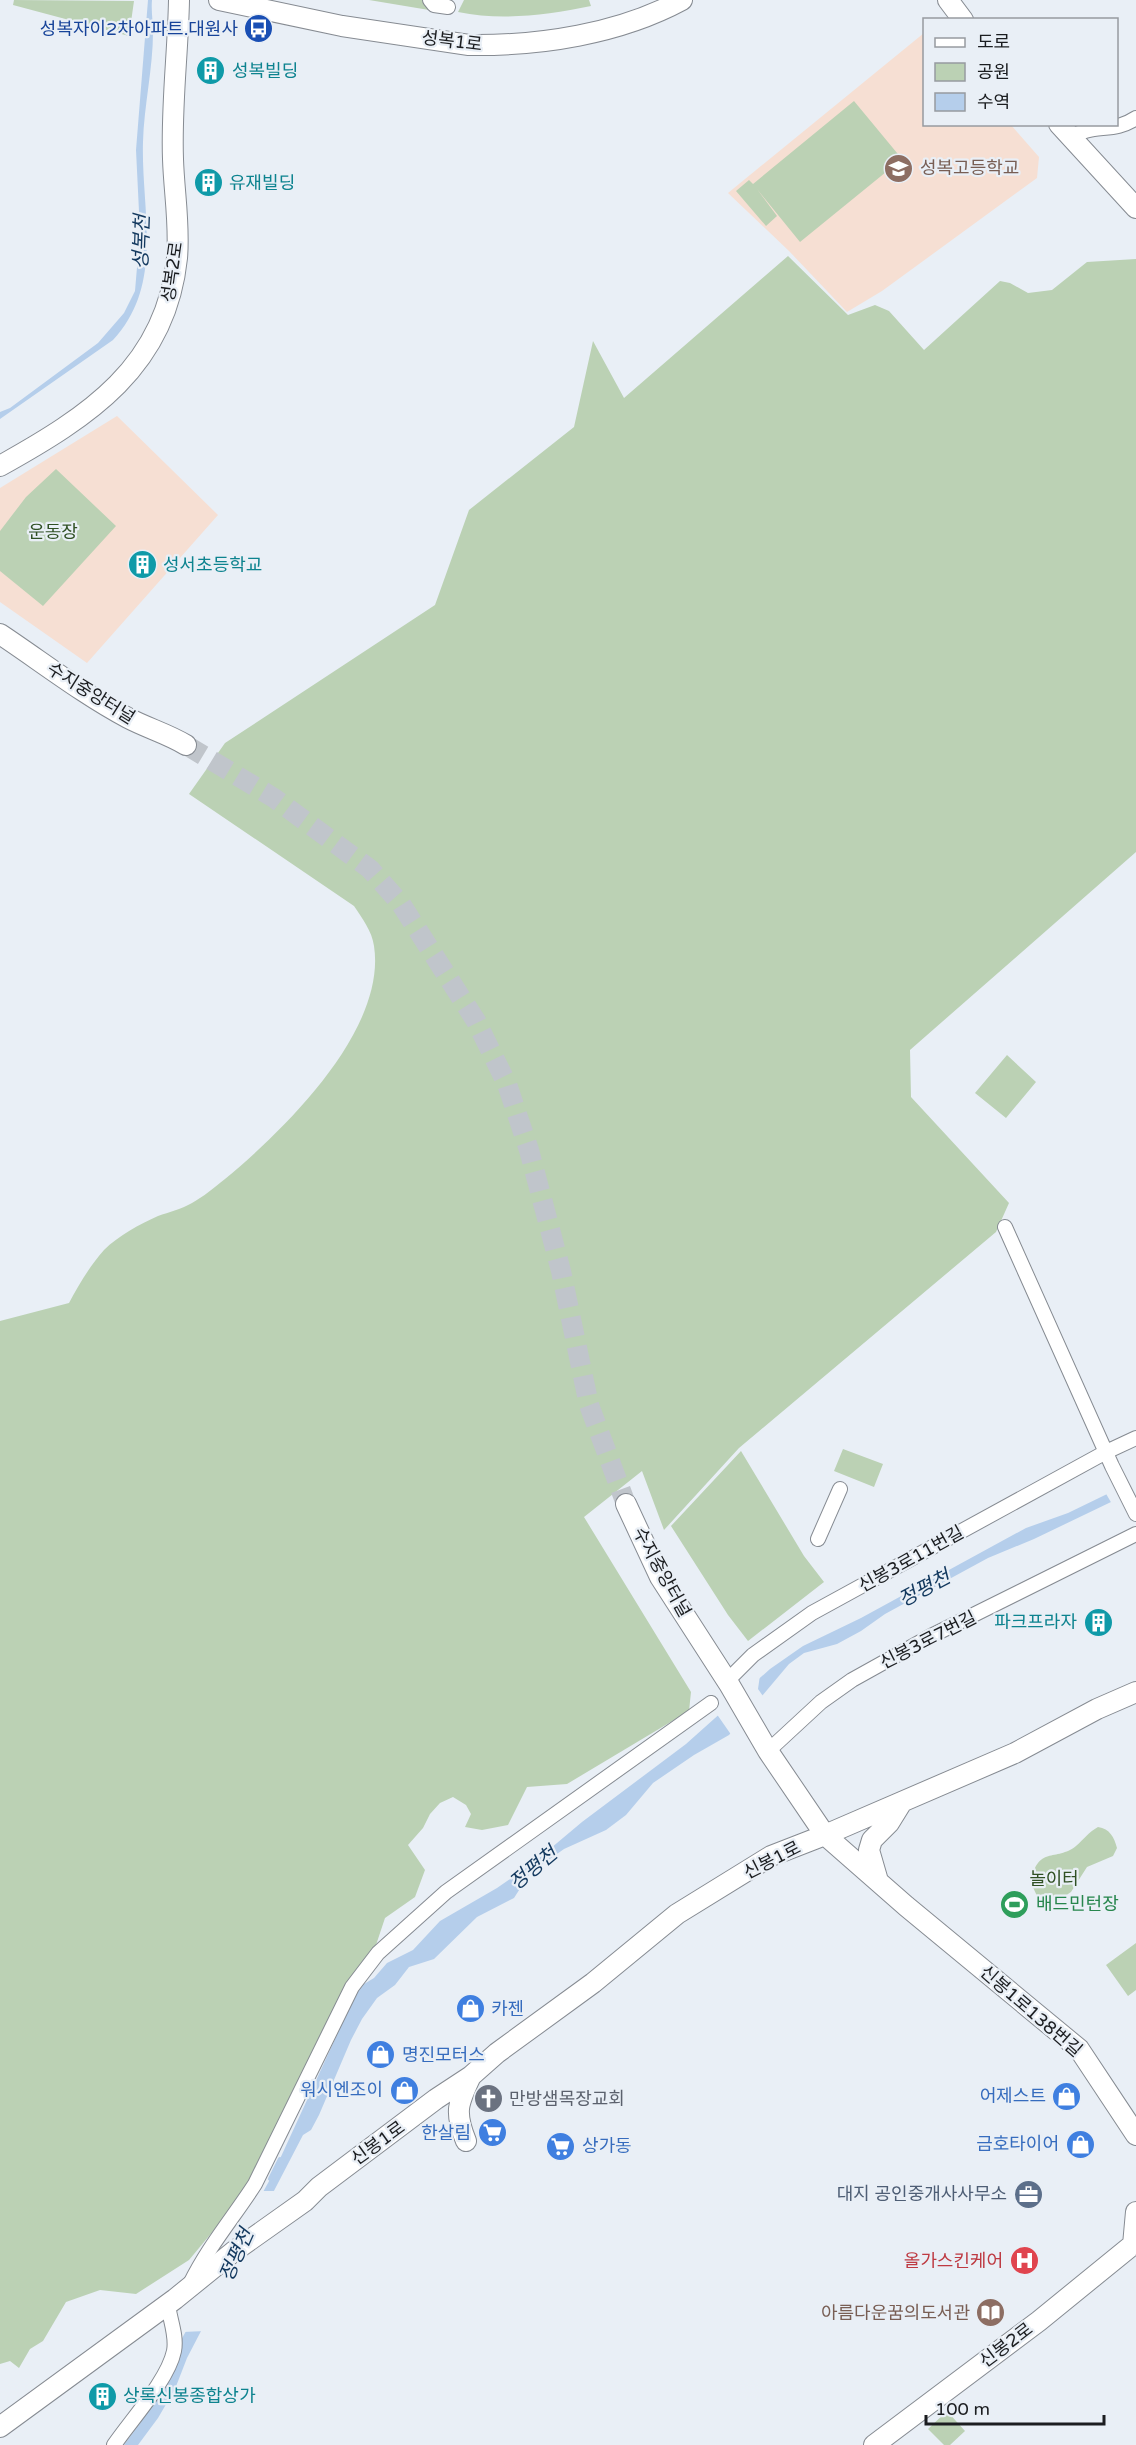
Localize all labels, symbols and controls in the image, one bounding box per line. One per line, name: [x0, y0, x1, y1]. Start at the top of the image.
bus stop icon: 성복자이2차아파트.대원사: [243, 13, 275, 45]
place label: 성복자이2차아파트.대원사: [40, 18, 238, 40]
legend: [923, 18, 1118, 126]
street label: 성복1로: [420, 26, 484, 56]
text: 도로: [977, 31, 1010, 53]
building icon: 성복빌딩: [195, 55, 227, 87]
place label: 성복빌딩: [232, 60, 298, 82]
text: 공원: [977, 61, 1010, 83]
text: 수역: [977, 91, 1010, 113]
school or university icon: 성복고등학교: [883, 152, 915, 184]
place label: 성복고등학교: [920, 157, 1019, 179]
building icon: 유재빌딩: [192, 167, 224, 199]
place label: 유재빌딩: [229, 172, 295, 194]
water label: 성복천: [129, 211, 155, 270]
street label: 성복2로: [157, 240, 187, 304]
park label: 운동장: [28, 521, 78, 543]
building icon: 성서초등학교: [126, 549, 158, 581]
place label: 성서초등학교: [163, 554, 262, 576]
street label: 수지중앙터널: [43, 657, 139, 729]
street label: 신봉3로11번길: [855, 1521, 967, 1597]
street label: 수지중앙터널: [628, 1523, 696, 1621]
water label: 정평천: [894, 1564, 957, 1612]
street label: 신봉3로7번길: [876, 1606, 980, 1674]
building icon: 파크프라자: [1082, 1606, 1114, 1638]
place label: 파크프라자: [994, 1611, 1077, 1633]
street label: 신봉1로: [740, 1836, 804, 1884]
water label: 정평천: [505, 1840, 564, 1896]
park label: 놀이터: [1029, 1868, 1079, 1890]
sports icon: 배드민턴장: [999, 1888, 1031, 1920]
place label: 배드민턴장: [1036, 1893, 1119, 1915]
street label: 신봉1로138번길: [975, 1961, 1087, 2061]
shop icon: 카젠: [454, 1993, 486, 2025]
place label: 카젠: [491, 1998, 524, 2020]
shop icon: 명진모터스: [365, 2039, 397, 2071]
place label: 명진모터스: [402, 2044, 485, 2066]
shop icon: 워시엔조이: [388, 2074, 420, 2106]
place label: 워시엔조이: [300, 2079, 383, 2101]
shop icon: 어제스트: [1051, 2080, 1083, 2112]
church icon: 만방샘목장교회: [472, 2083, 504, 2115]
place label: 어제스트: [980, 2085, 1046, 2107]
place label: 만방샘목장교회: [509, 2088, 625, 2110]
street label: 신봉1로: [347, 2116, 409, 2170]
supermarket icon: 한살림: [476, 2117, 508, 2149]
place label: 한살림: [421, 2122, 471, 2144]
shop icon: 금호타이어: [1064, 2128, 1096, 2160]
supermarket icon: 상가동: [545, 2130, 577, 2162]
place label: 금호타이어: [976, 2133, 1059, 2155]
place label: 상가동: [582, 2135, 632, 2157]
office icon: 대지 공인중개사사무소: [1012, 2178, 1044, 2210]
place label: 대지 공인중개사사무소: [837, 2183, 1007, 2205]
water label: 정평천: [215, 2223, 260, 2286]
hospital icon: 올가스킨케어: [1008, 2245, 1040, 2277]
place label: 올가스킨케어: [904, 2250, 1003, 2272]
library icon: 아름다운꿈의도서관: [975, 2297, 1007, 2329]
place label: 아름다운꿈의도서관: [821, 2302, 970, 2324]
street label: 신봉2로: [975, 2318, 1037, 2372]
building icon: 상록신봉종합상가: [86, 2380, 118, 2412]
place label: 상록신봉종합상가: [123, 2385, 256, 2407]
scale bar: [926, 2388, 1104, 2426]
text: 100 m: [935, 2398, 990, 2420]

